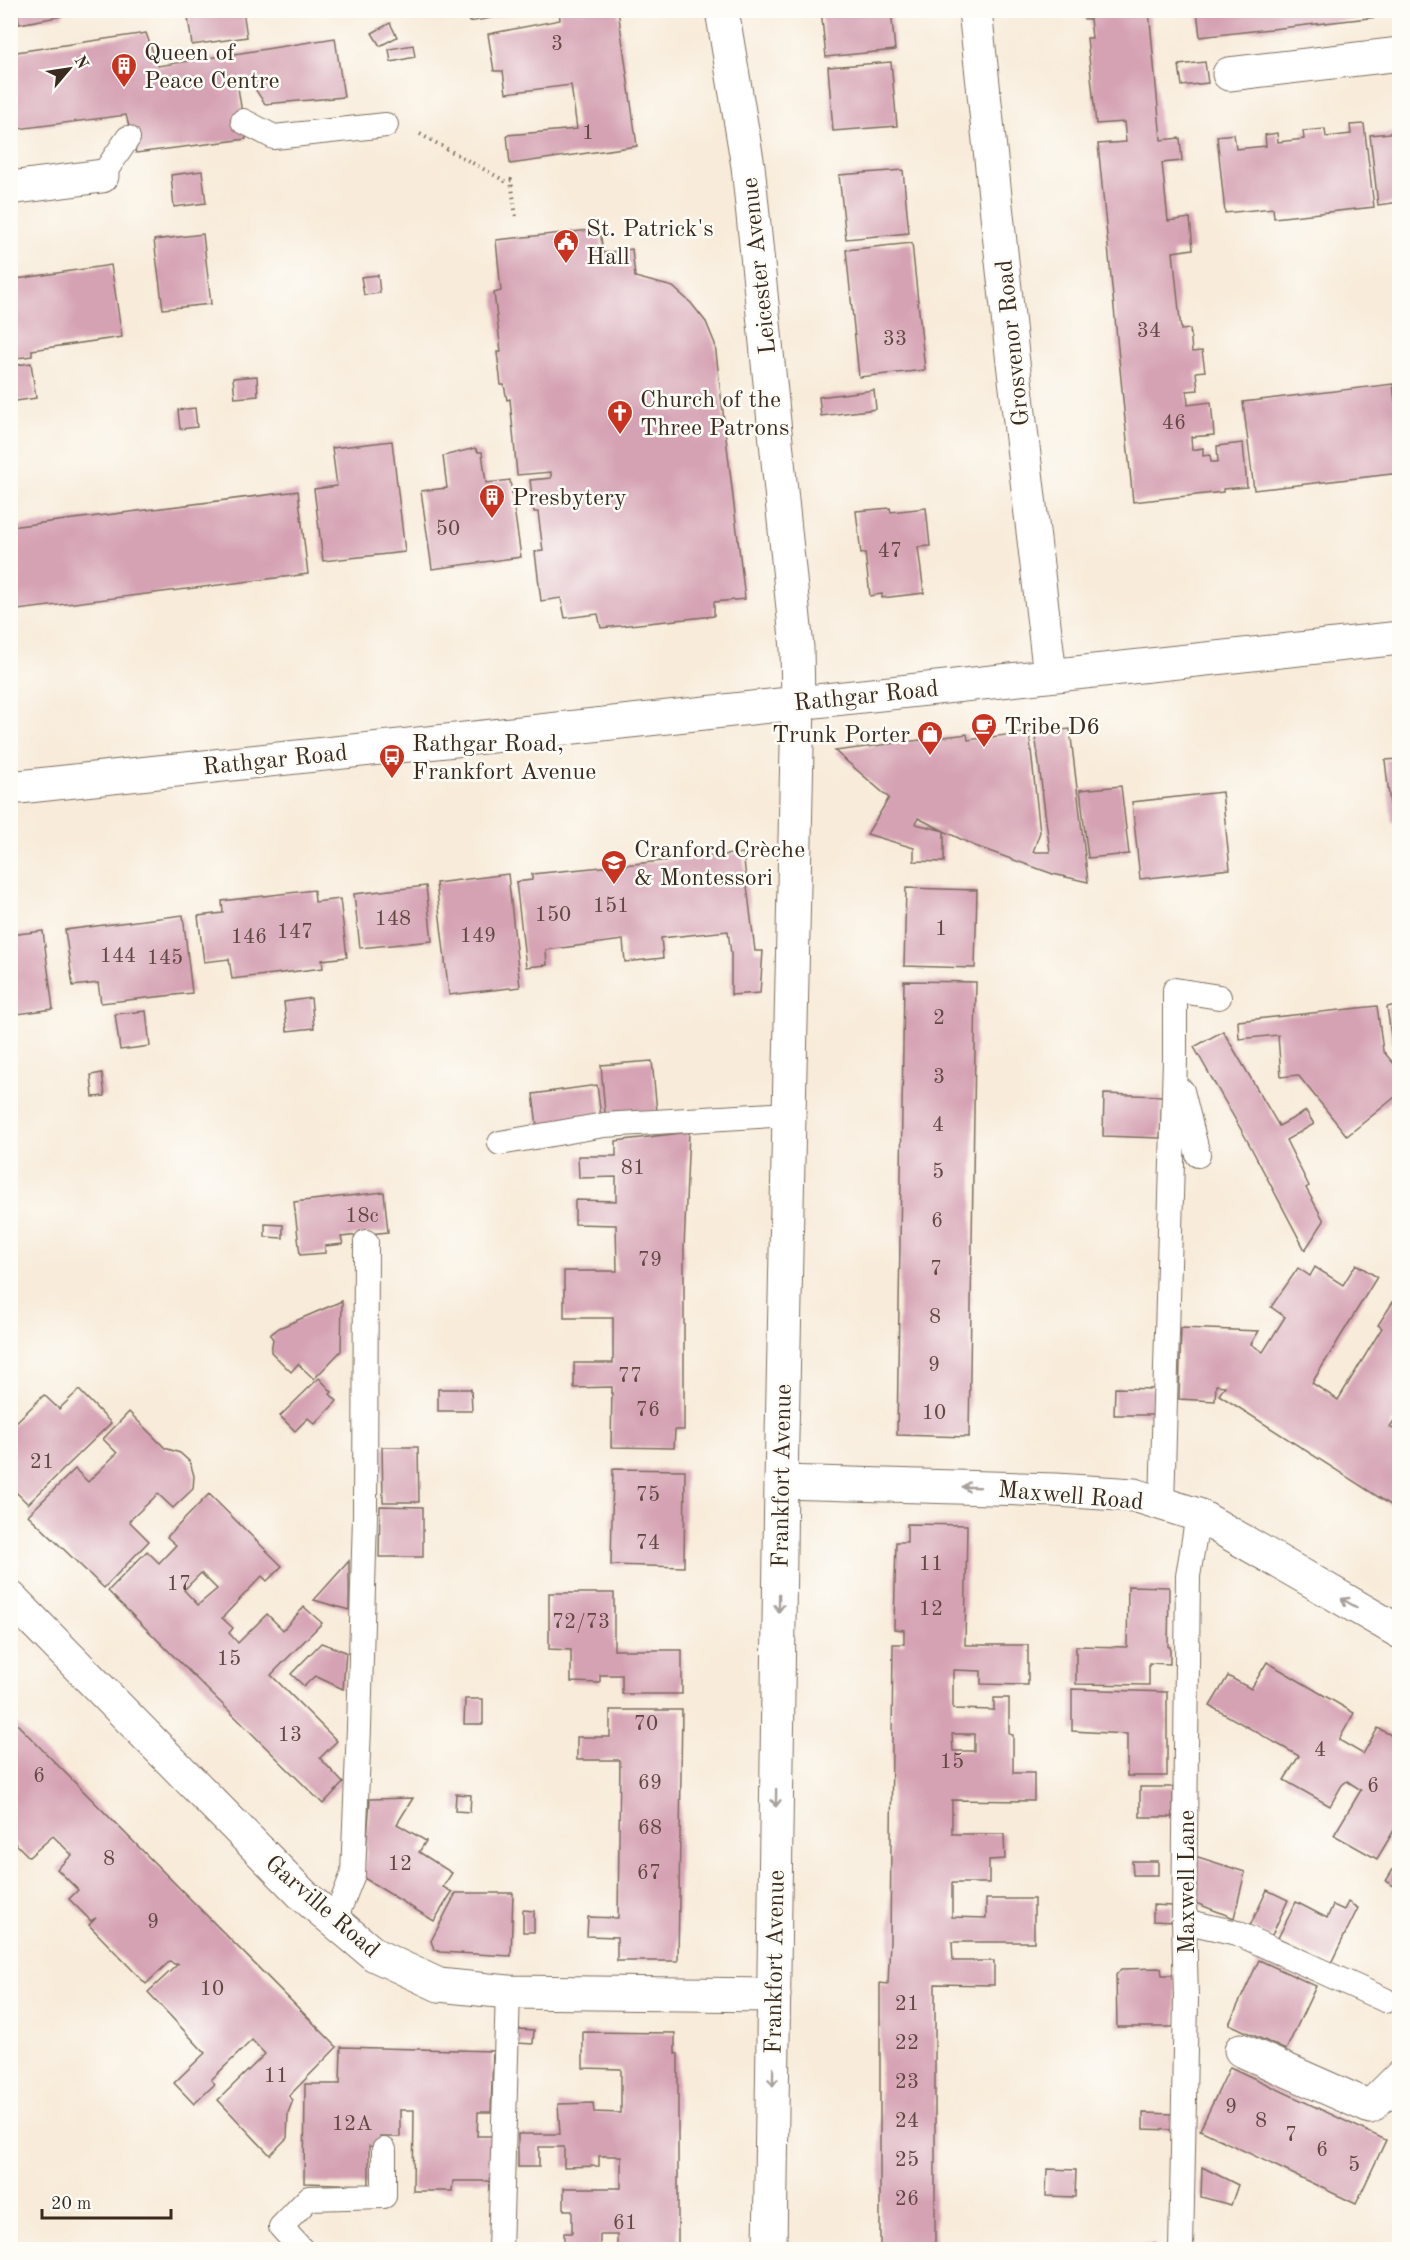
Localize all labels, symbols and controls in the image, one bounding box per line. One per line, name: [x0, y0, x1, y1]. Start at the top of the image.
house number: 3: [551, 34, 563, 55]
north arrow: [39, 39, 99, 99]
place label: Queen of Peace Centre: [144, 42, 280, 94]
building icon: Queen of Peace Centre: [109, 51, 139, 89]
text: N: [70, 53, 91, 73]
house number: 1: [582, 123, 594, 144]
street label: Leicester Avenue: [739, 176, 781, 355]
place label: St. Patrick's Hall: [586, 218, 714, 270]
public building icon: St. Patrick's Hall: [551, 227, 581, 265]
street label: Grosvenor Road: [993, 259, 1035, 427]
house number: 34: [1137, 321, 1161, 342]
house number: 33: [883, 329, 907, 350]
place label: Church of the Three Patrons: [640, 389, 789, 441]
church icon: Church of the Three Patrons: [605, 398, 635, 436]
house number: 46: [1162, 413, 1186, 434]
building icon: Presbytery: [477, 482, 507, 520]
place label: Presbytery: [512, 487, 627, 511]
house number: 50: [436, 519, 460, 540]
house number: 47: [878, 541, 902, 562]
street label: Rathgar Road: [793, 677, 940, 717]
cafe icon: Tribe D6: [969, 711, 999, 749]
place label: Tribe D6: [1004, 716, 1100, 740]
shop icon: Trunk Porter: [915, 719, 945, 757]
place label: Trunk Porter: [772, 724, 910, 748]
place label: Rathgar Road, Frankfort Avenue: [412, 733, 596, 785]
street label: Rathgar Road: [202, 741, 349, 781]
bus stop icon: Rathgar Road, Frankfort Avenue: [377, 742, 407, 780]
place label: Cranford Crèche & Montessori: [634, 839, 805, 891]
school or university icon: Cranford Crèche & Montessori: [599, 848, 629, 886]
house number: 151: [593, 896, 629, 917]
house number: 150: [535, 905, 571, 926]
house number: 148: [375, 909, 411, 930]
house number: 1: [935, 919, 947, 940]
house number: 147: [277, 922, 313, 943]
house number: 149: [460, 926, 496, 947]
house number: 146: [231, 927, 267, 948]
house number: 144: [100, 946, 136, 967]
house number: 145: [147, 948, 183, 969]
house number: 2: [933, 1008, 945, 1029]
house number: 3: [933, 1067, 945, 1088]
house number: 4: [932, 1115, 944, 1136]
house number: 81: [621, 1158, 645, 1179]
house number: 5: [932, 1162, 944, 1183]
house number: 18c: [345, 1206, 379, 1227]
house number: 6: [931, 1211, 943, 1232]
house number: 79: [638, 1250, 662, 1271]
house number: 7: [930, 1259, 942, 1280]
house number: 8: [929, 1307, 941, 1328]
house number: 9: [928, 1355, 940, 1376]
house number: 77: [618, 1366, 642, 1387]
street label: Frankfort Avenue: [769, 1384, 797, 1568]
house number: 76: [636, 1400, 660, 1421]
house number: 10: [922, 1403, 946, 1424]
house number: 21: [30, 1452, 54, 1473]
street label: Maxwell Road: [997, 1479, 1145, 1515]
one-way arrow: [961, 1482, 981, 1493]
house number: 75: [636, 1485, 660, 1506]
house number: 74: [636, 1533, 660, 1554]
house number: 11: [919, 1554, 943, 1575]
house number: 17: [167, 1574, 191, 1595]
one-way arrow: [773, 1593, 785, 1613]
one-way arrow: [1340, 1597, 1358, 1608]
house number: 12: [919, 1599, 943, 1620]
house number: 72/73: [552, 1612, 610, 1633]
house number: 15: [217, 1649, 241, 1670]
house number: 70: [634, 1714, 658, 1735]
house number: 13: [278, 1725, 302, 1746]
house number: 4: [1314, 1740, 1326, 1761]
house number: 15: [940, 1752, 964, 1773]
house number: 6: [33, 1766, 45, 1787]
house number: 69: [638, 1773, 662, 1794]
house number: 6: [1367, 1776, 1379, 1797]
one-way arrow: [770, 1788, 782, 1808]
street label: Maxwell Lane: [1176, 1810, 1200, 1954]
house number: 68: [638, 1818, 662, 1839]
house number: 8: [103, 1849, 115, 1870]
street label: Garville Road: [260, 1852, 383, 1963]
house number: 12: [388, 1854, 412, 1875]
house number: 67: [637, 1863, 661, 1884]
street label: Frankfort Avenue: [762, 1870, 790, 2054]
house number: 9: [147, 1912, 159, 1933]
house number: 10: [200, 1979, 224, 2000]
house number: 21: [895, 1994, 919, 2015]
house number: 22: [895, 2033, 919, 2054]
house number: 11: [264, 2066, 288, 2087]
one-way arrow: [767, 2067, 778, 2087]
house number: 23: [895, 2072, 919, 2093]
house number: 9: [1225, 2097, 1237, 2118]
house number: 24: [895, 2111, 919, 2132]
house number: 8: [1255, 2111, 1267, 2132]
house number: 12A: [332, 2114, 372, 2135]
house number: 7: [1285, 2125, 1297, 2146]
house number: 6: [1316, 2140, 1328, 2161]
house number: 25: [895, 2150, 919, 2171]
house number: 5: [1348, 2155, 1360, 2176]
scale bar: [42, 2182, 171, 2220]
house number: 26: [895, 2189, 919, 2210]
text: 20 m: [51, 2195, 91, 2213]
house number: 61: [613, 2213, 637, 2234]

